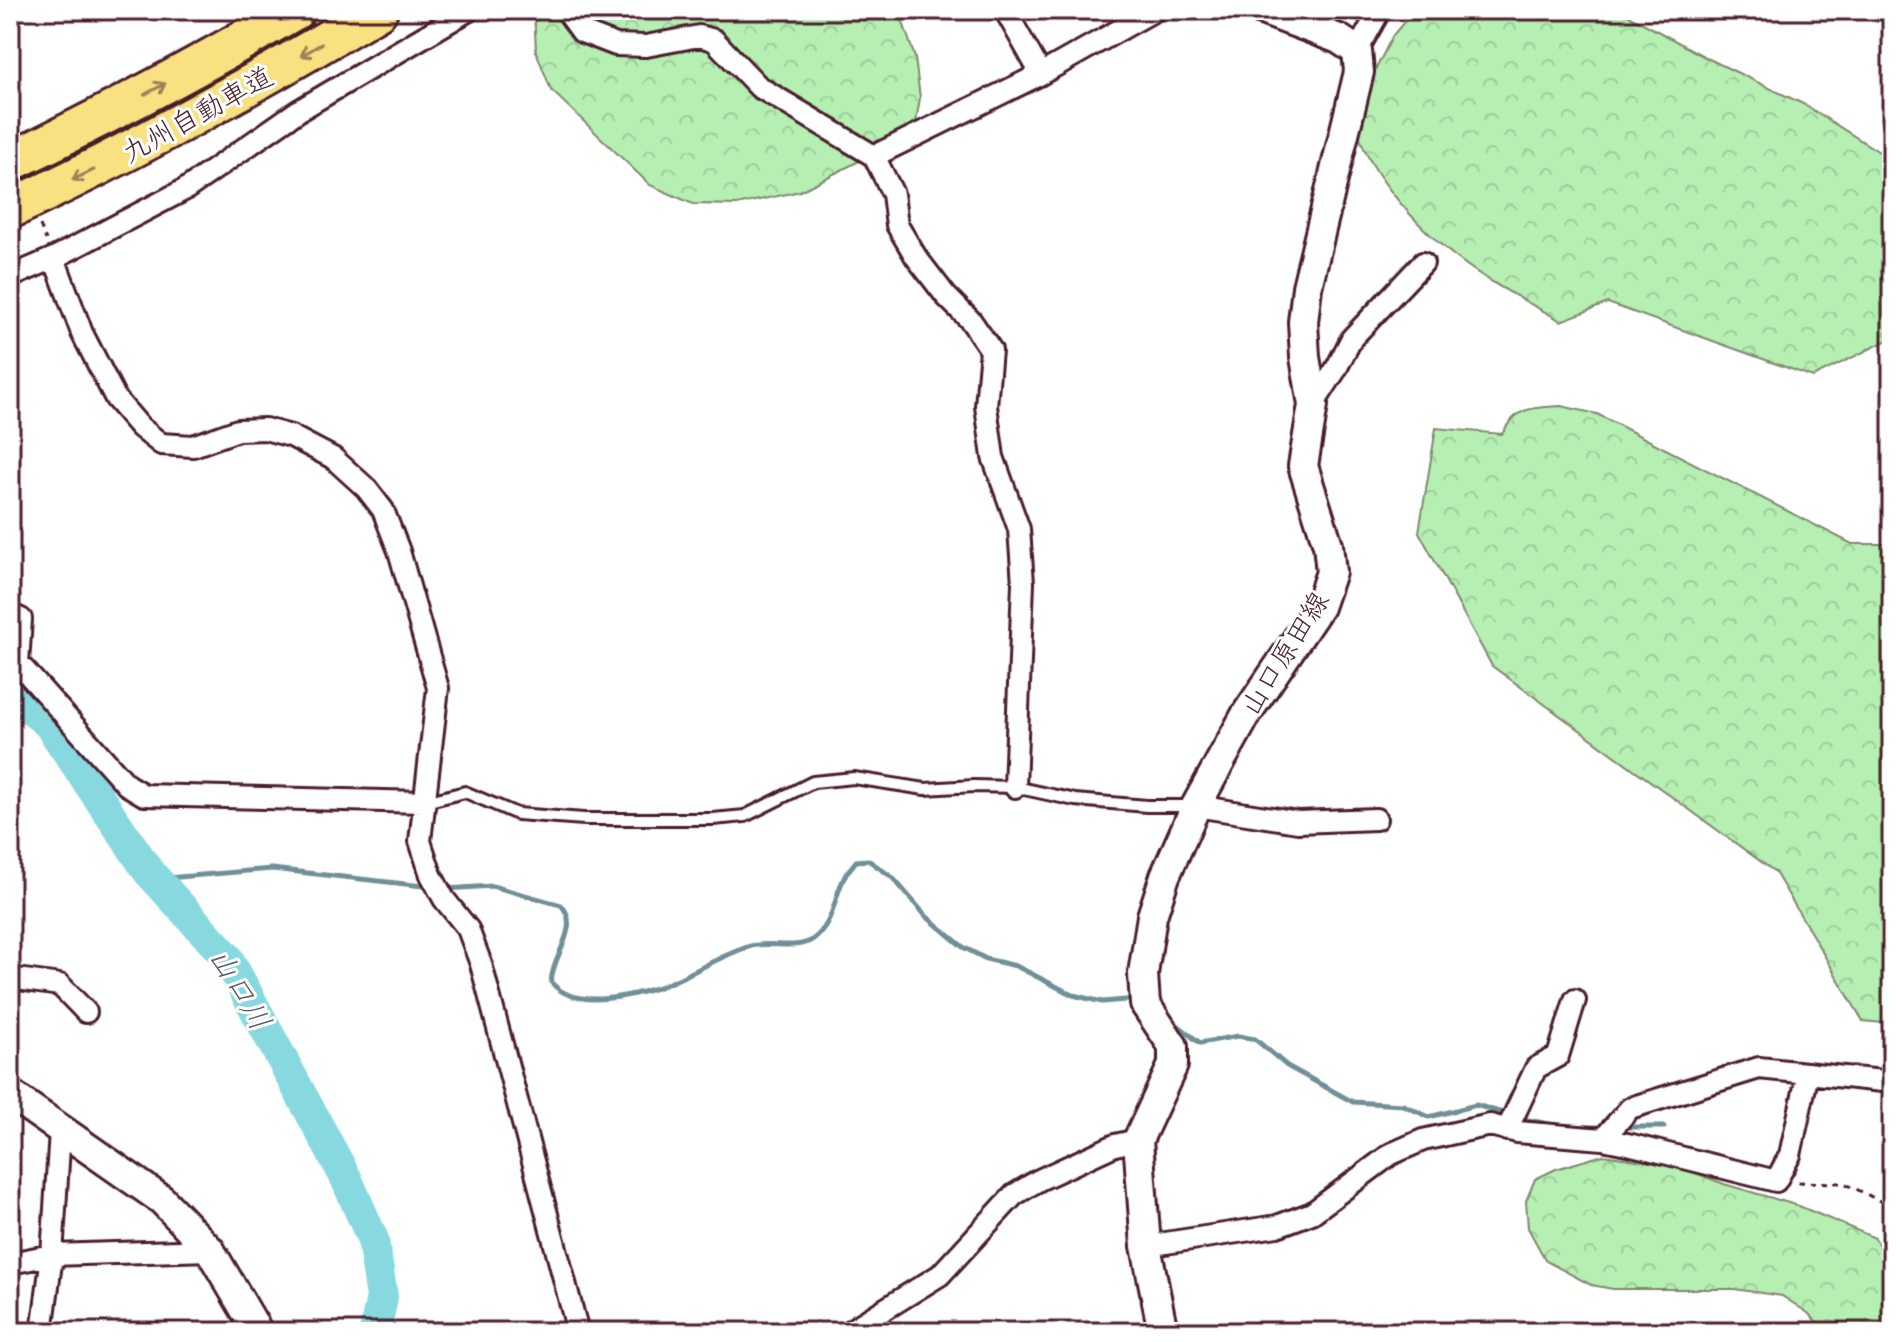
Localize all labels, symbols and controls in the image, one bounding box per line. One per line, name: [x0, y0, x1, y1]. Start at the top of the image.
one-way arrow: [300, 42, 323, 58]
street label: 九州自動車道: [114, 56, 283, 177]
one-way arrow: [142, 81, 166, 97]
one-way arrow: [71, 168, 96, 183]
street label: 山口原田線: [1230, 583, 1342, 726]
water label: 山口川: [195, 939, 282, 1041]

